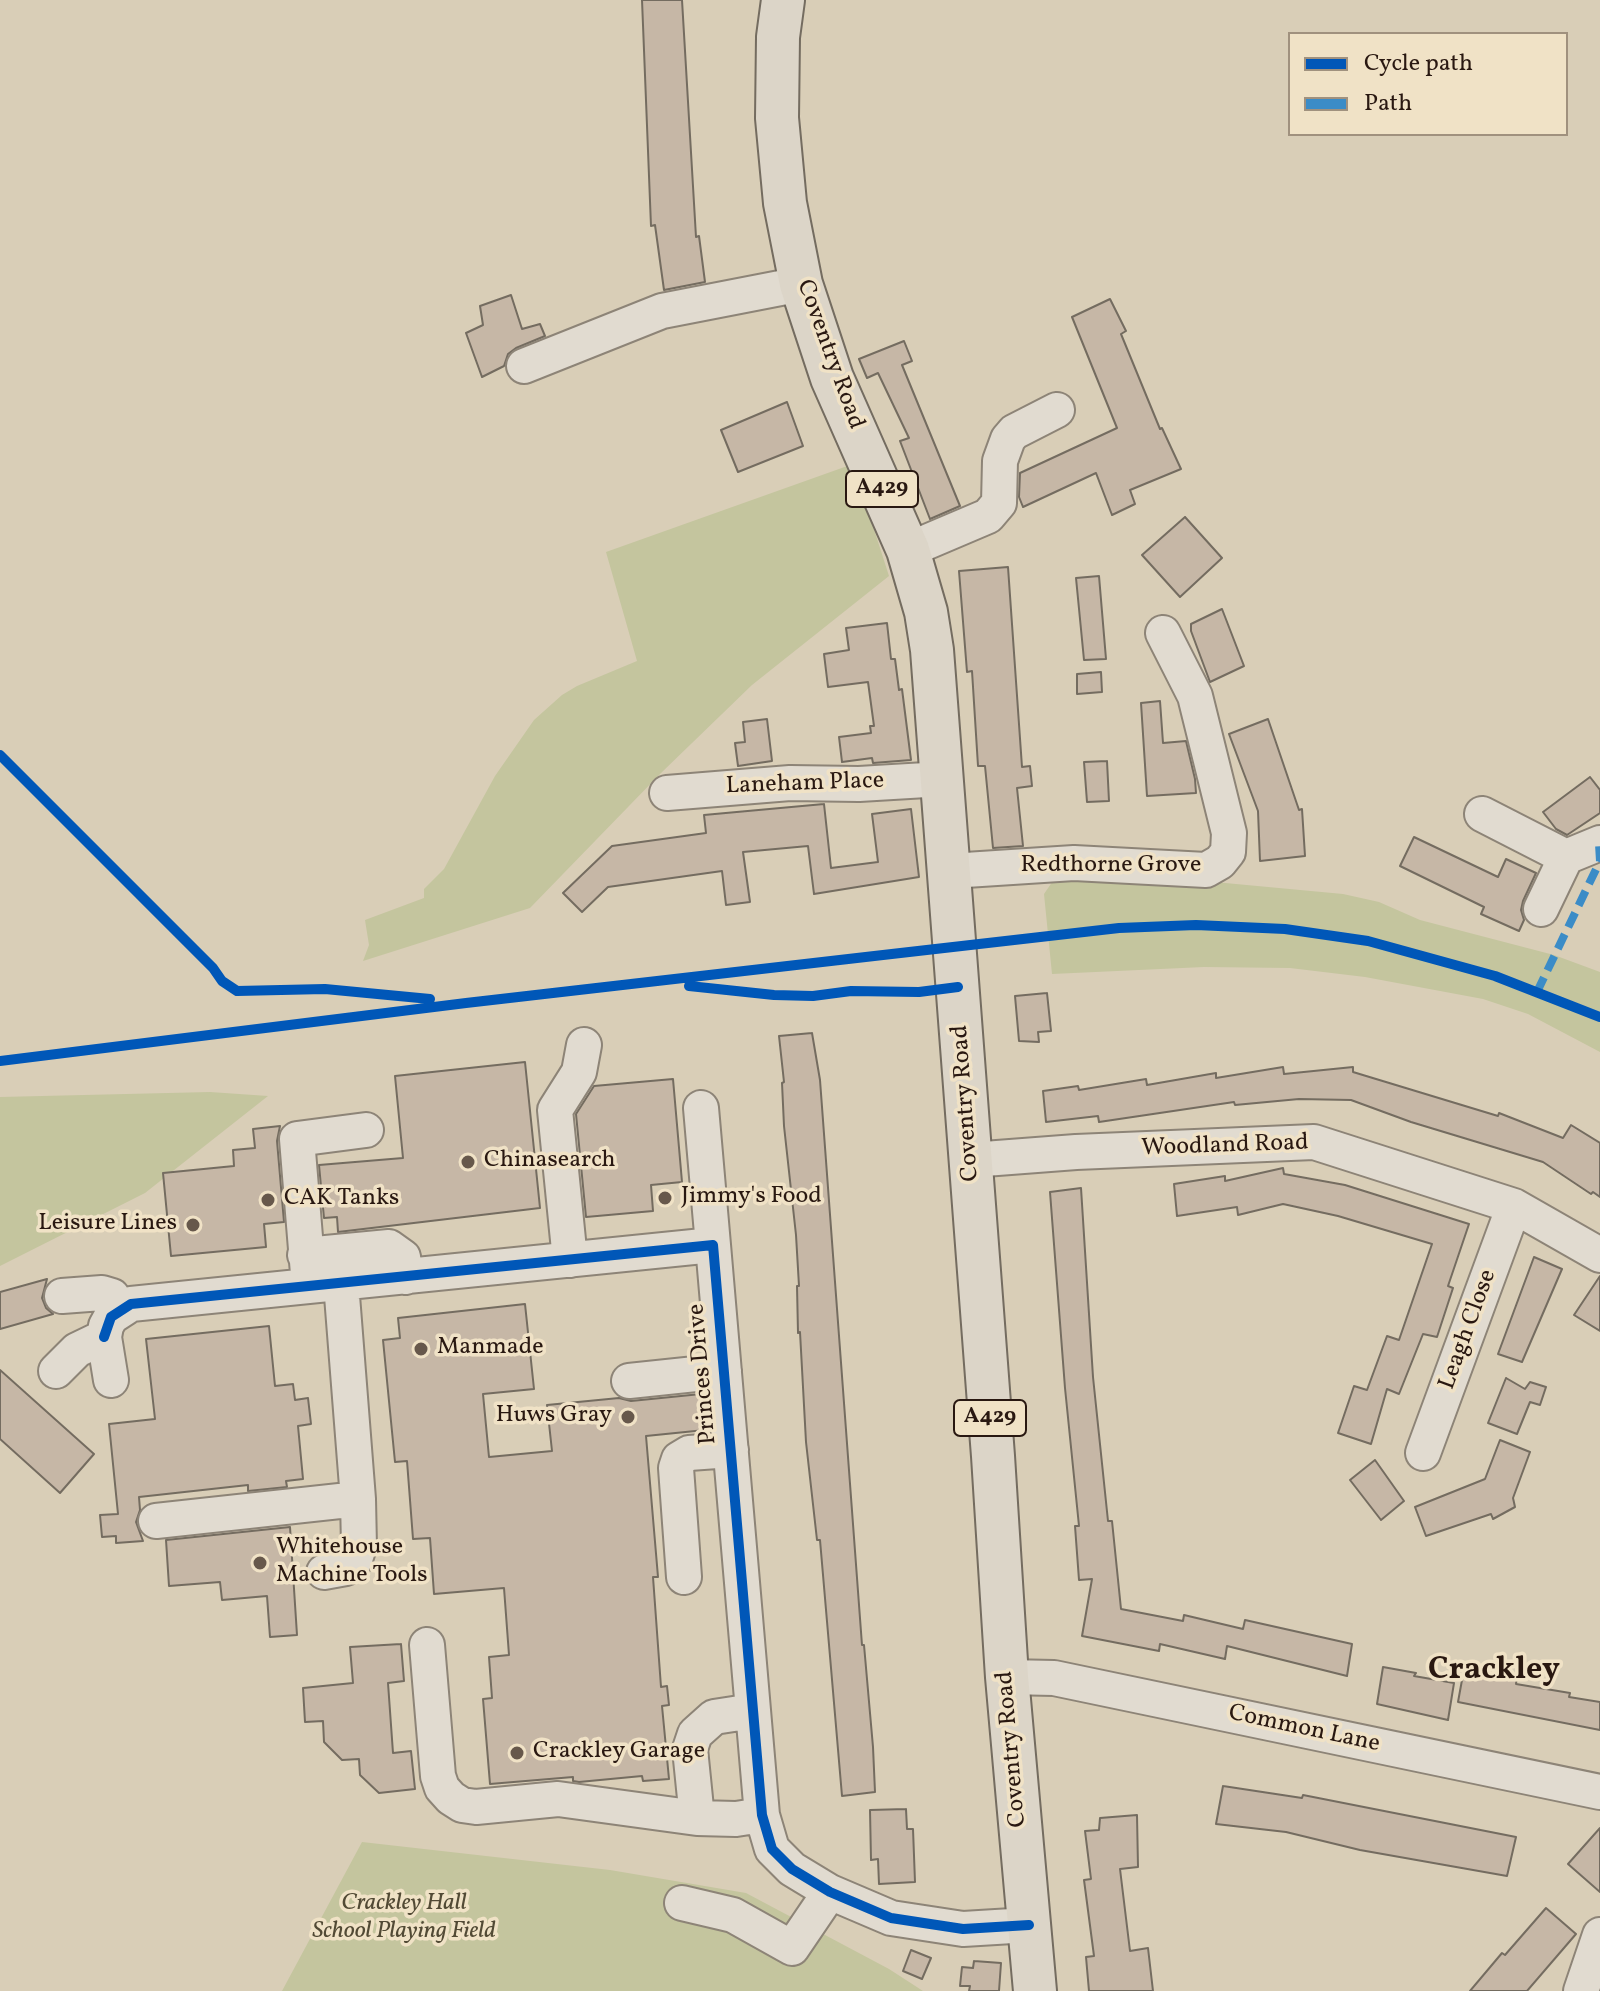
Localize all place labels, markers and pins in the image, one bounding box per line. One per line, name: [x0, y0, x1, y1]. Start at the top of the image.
place label: Chinasearch: [484, 1148, 616, 1176]
marker: Chinasearch: [459, 1153, 477, 1171]
place label: Jimmy's Food: [681, 1184, 822, 1212]
place label: CAK Tanks: [284, 1186, 399, 1214]
marker: Jimmy's Food: [656, 1189, 674, 1207]
marker: CAK Tanks: [259, 1191, 277, 1209]
place label: Leisure Lines: [38, 1211, 177, 1239]
marker: Leisure Lines: [184, 1216, 202, 1234]
place label: Manmade: [437, 1335, 544, 1363]
marker: Manmade: [412, 1340, 430, 1358]
place label: Huws Gray: [496, 1403, 612, 1431]
marker: Huws Gray: [619, 1408, 637, 1426]
place label: Whitehouse Machine Tools: [276, 1535, 428, 1591]
marker: Whitehouse Machine Tools: [251, 1554, 269, 1572]
place label: Crackley Garage: [533, 1739, 705, 1767]
marker: Crackley Garage: [508, 1744, 526, 1762]

